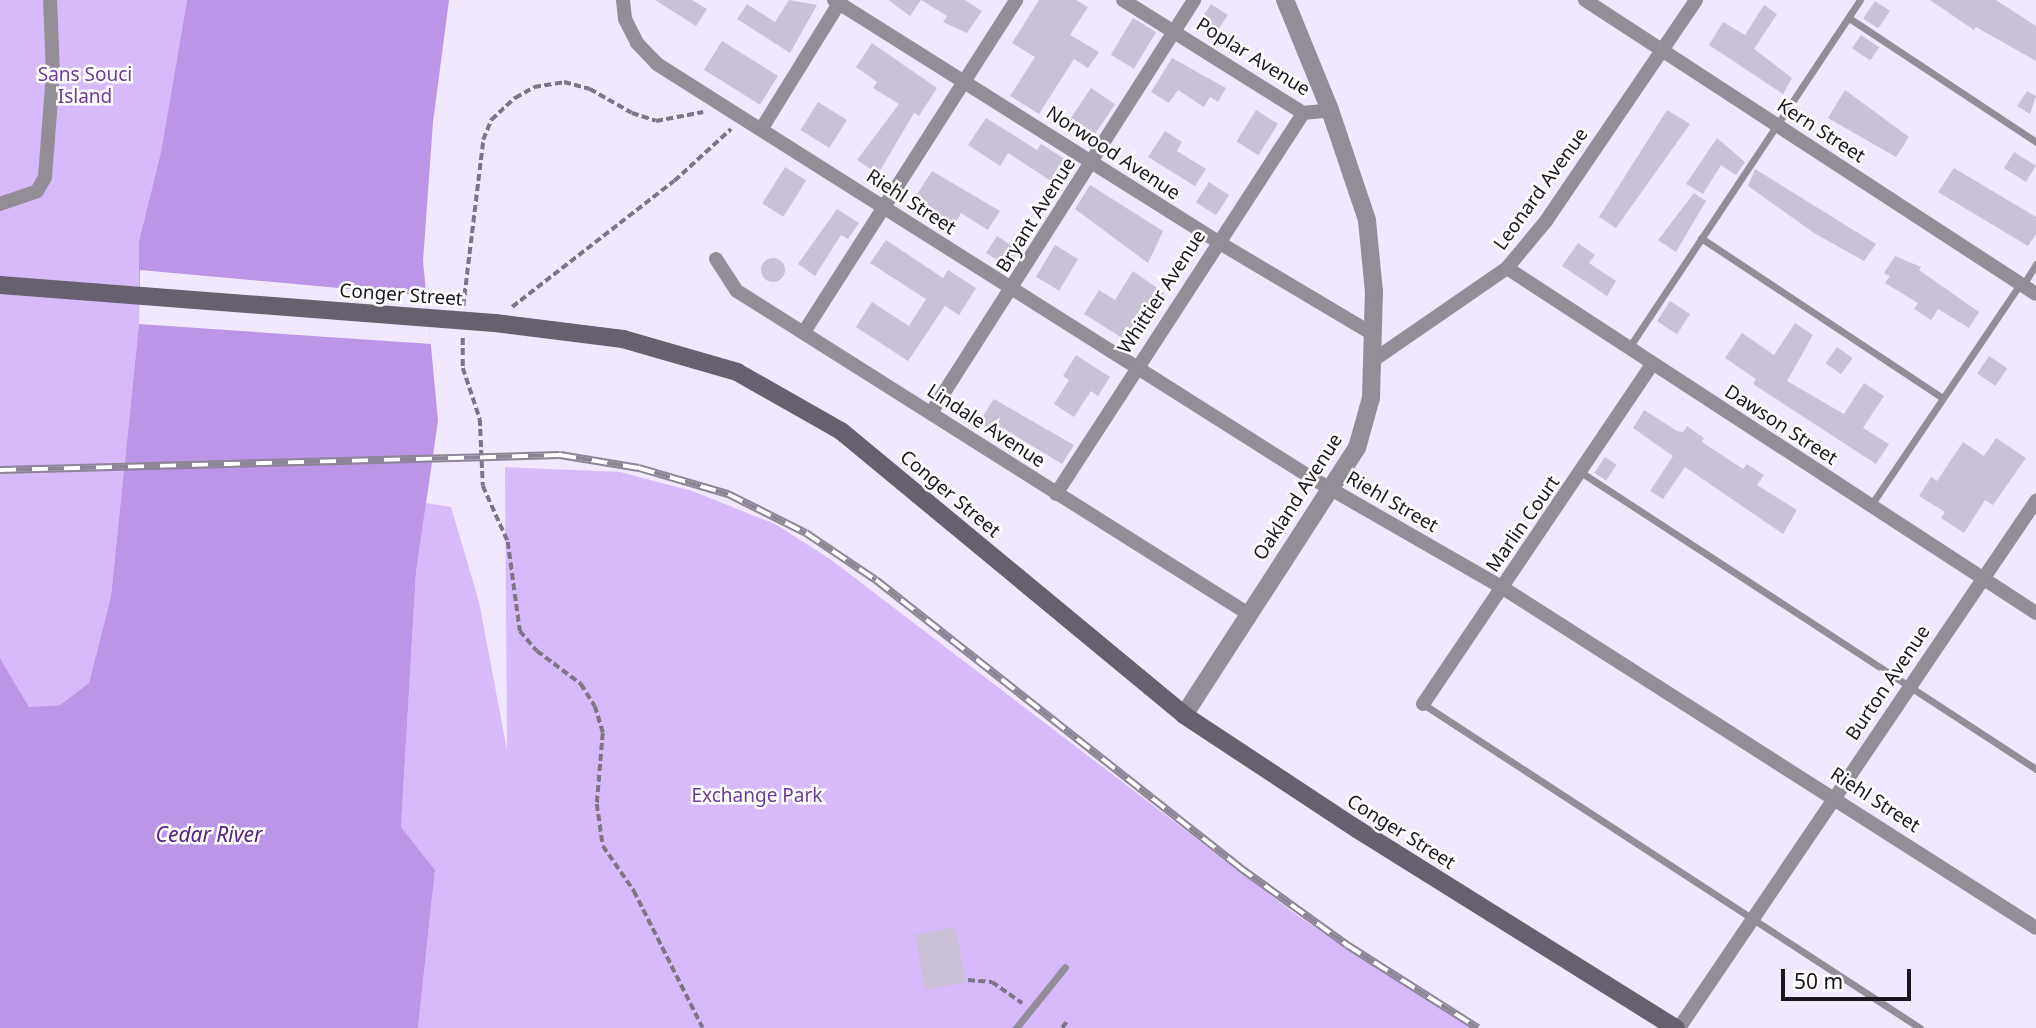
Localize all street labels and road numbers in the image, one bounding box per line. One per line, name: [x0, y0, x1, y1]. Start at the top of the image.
street label: Poplar Avenue: [1192, 13, 1314, 101]
street label: Kern Street: [1773, 94, 1869, 168]
street label: Norwood Avenue: [1042, 101, 1184, 205]
street label: Leonard Avenue: [1489, 123, 1593, 255]
street label: Bryant Avenue: [992, 153, 1080, 277]
street label: Riehl Street: [862, 165, 960, 239]
street label: Whittier Avenue: [1113, 226, 1211, 358]
street label: Conger Street: [339, 279, 463, 311]
street label: Lindale Avenue: [923, 379, 1049, 473]
street label: Dawson Street: [1720, 380, 1842, 470]
street label: Oakland Avenue: [1249, 429, 1347, 565]
street label: Conger Street: [895, 446, 1005, 542]
street label: Riehl Street: [1342, 467, 1442, 537]
street label: Marlin Court: [1481, 472, 1565, 576]
street label: Burton Avenue: [1841, 621, 1935, 745]
street label: Riehl Street: [1826, 763, 1924, 837]
street label: Conger Street: [1343, 790, 1459, 874]

